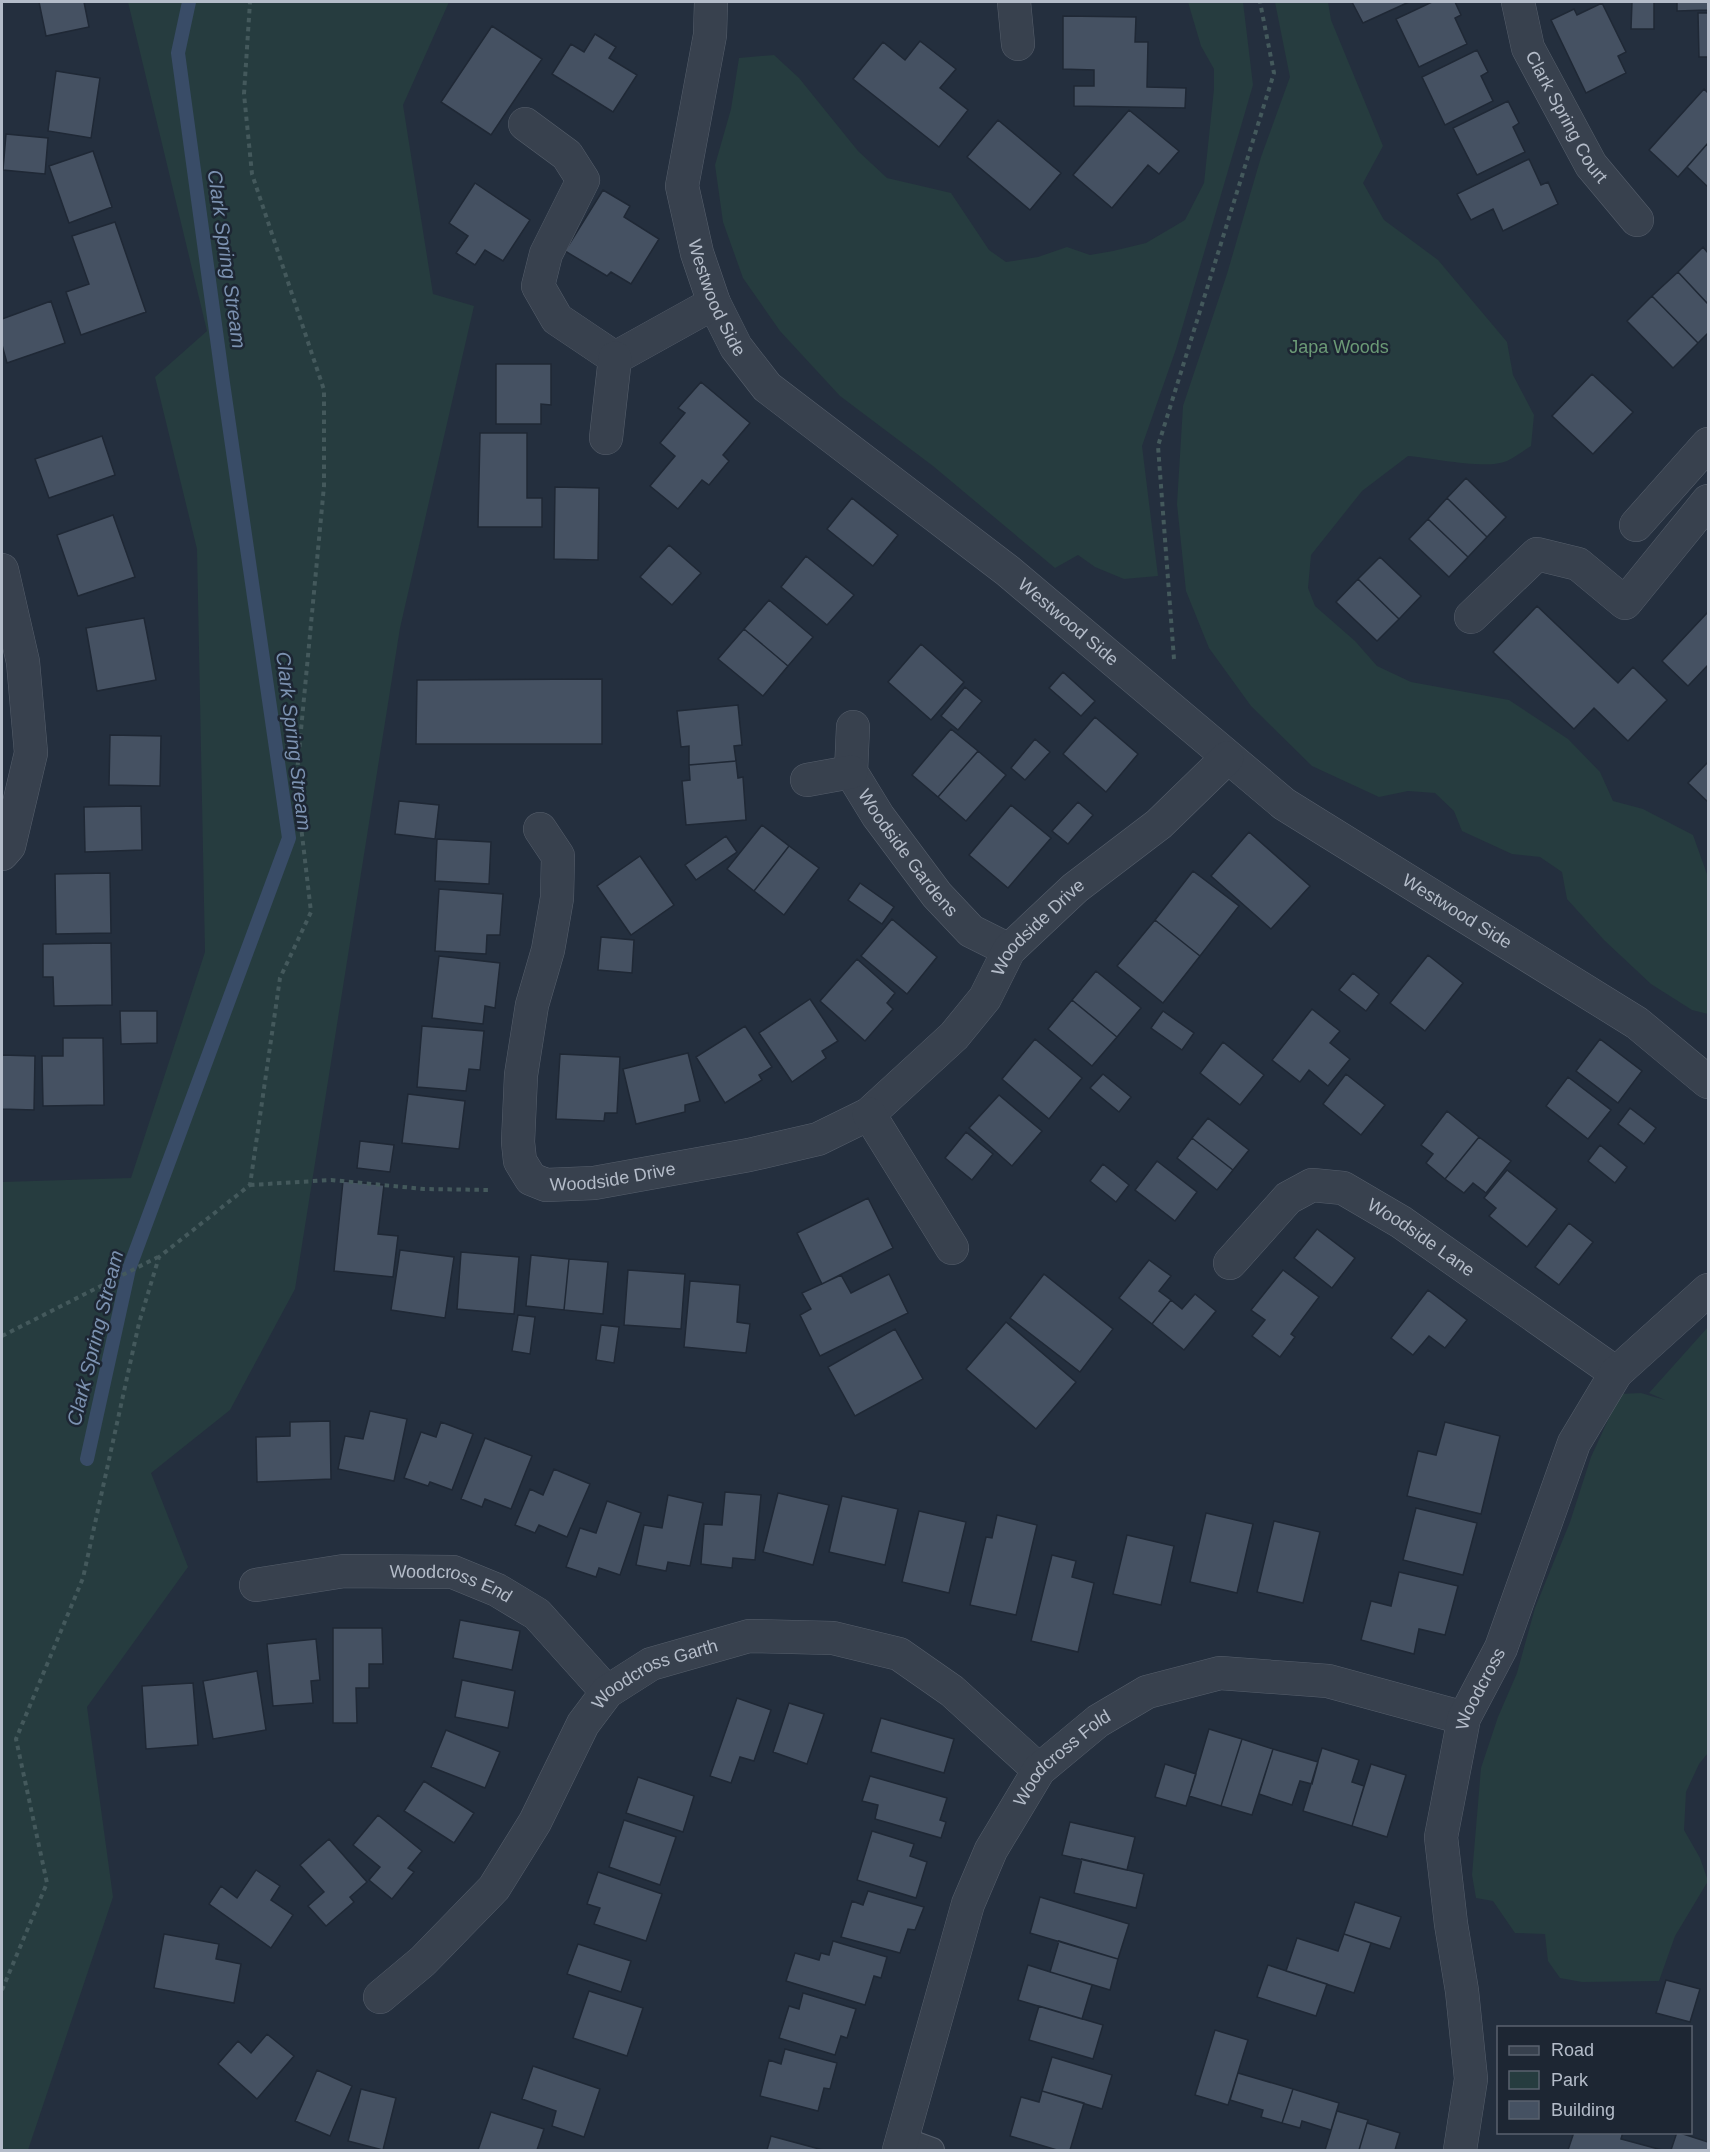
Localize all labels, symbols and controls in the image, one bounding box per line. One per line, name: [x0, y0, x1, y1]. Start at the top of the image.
street label: Clark Spring Court: [1521, 48, 1612, 187]
water label: Clark Spring Stream: [204, 168, 250, 350]
street label: Westwood Side: [684, 237, 750, 360]
park label: Japa Woods: [1289, 337, 1389, 357]
street label: Westwood Side: [1014, 574, 1122, 670]
water label: Clark Spring Stream: [272, 650, 316, 832]
street label: Woodside Gardens: [854, 786, 962, 921]
street label: Westwood Side: [1399, 870, 1515, 953]
street label: Woodside Drive: [988, 875, 1088, 979]
street label: Woodside Drive: [549, 1158, 677, 1195]
street label: Woodside Lane: [1364, 1195, 1478, 1281]
water label: Clark Spring Stream: [63, 1248, 127, 1428]
street label: Woodcross End: [389, 1561, 516, 1607]
street label: Woodcross Garth: [588, 1635, 720, 1713]
street label: Woodcross: [1452, 1644, 1509, 1732]
street label: Woodcross Fold: [1010, 1706, 1114, 1810]
legend: [1497, 2026, 1692, 2134]
text: Road: [1551, 2040, 1594, 2060]
text: Park: [1551, 2070, 1589, 2090]
text: Building: [1551, 2100, 1615, 2120]

